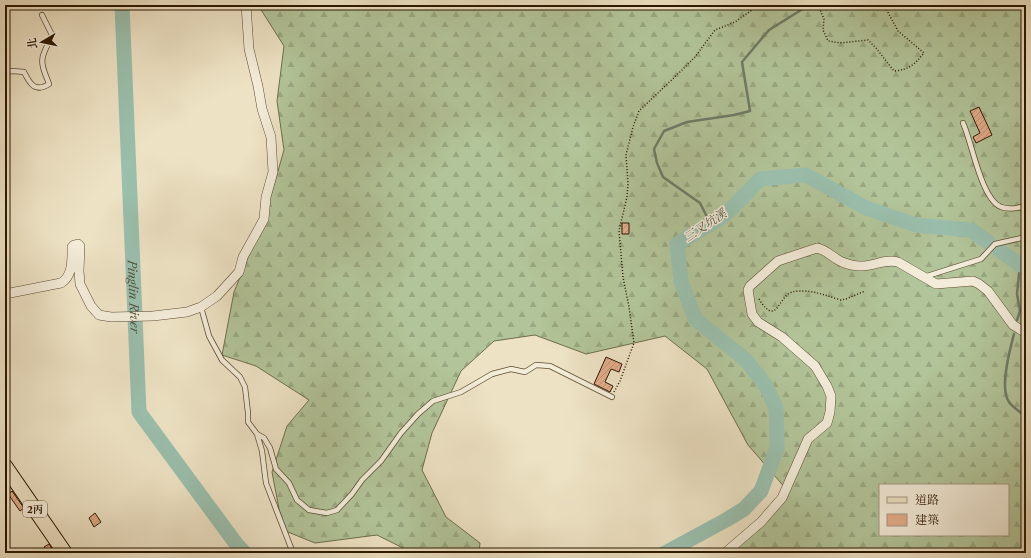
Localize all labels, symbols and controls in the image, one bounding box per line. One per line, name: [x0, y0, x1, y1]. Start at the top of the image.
north arrow: [22, 22, 62, 62]
text: 北: [24, 37, 40, 50]
water label: 三叉坑溪: [681, 204, 731, 245]
water label: Pinglin River: [125, 259, 143, 335]
legend: [879, 484, 1009, 536]
text: 道路: [915, 492, 939, 507]
road number: 2丙: [23, 501, 47, 517]
text: 建築: [915, 512, 939, 527]

